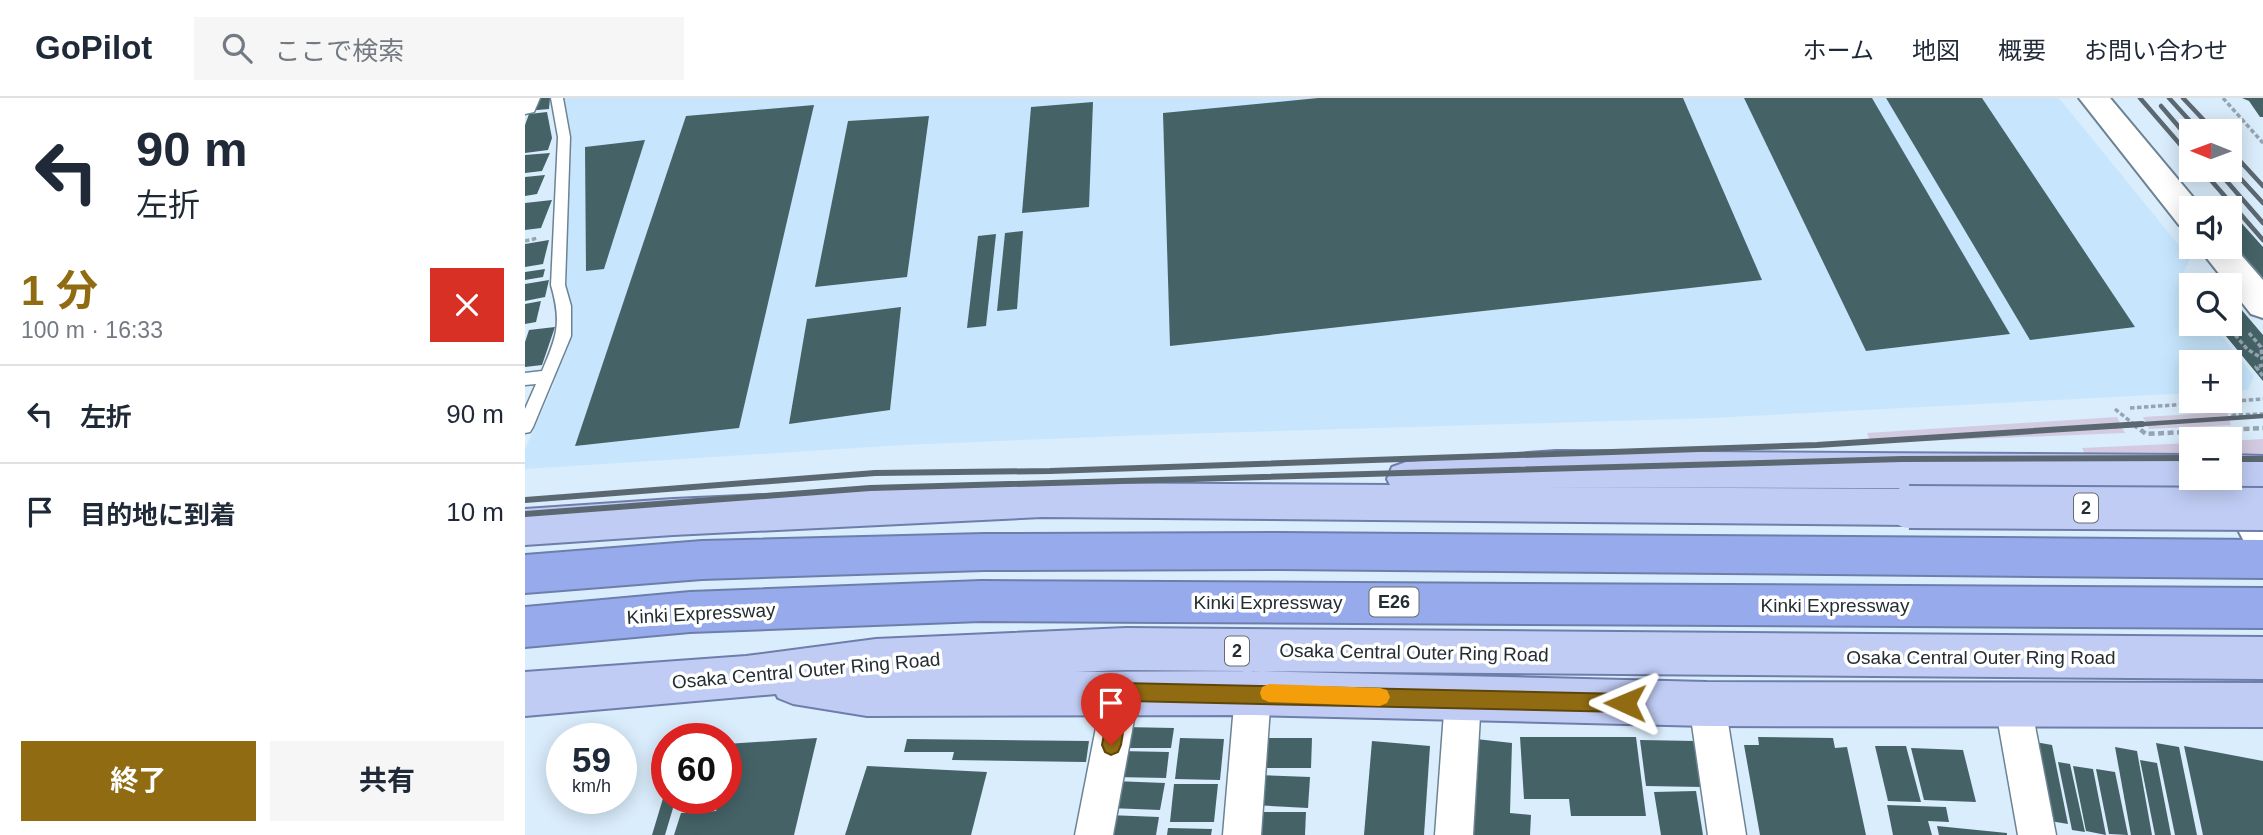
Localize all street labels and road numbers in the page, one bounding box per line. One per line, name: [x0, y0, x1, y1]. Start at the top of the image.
road number: 2: [2074, 494, 2098, 522]
road number: E26: [1369, 588, 1419, 616]
street label: Kinki Expressway: [1194, 592, 1343, 613]
street label: Kinki Expressway: [1761, 595, 1910, 616]
street label: Kinki Expressway: [626, 599, 776, 628]
road number: 2: [1225, 636, 1249, 666]
street label: Osaka Central Outer Ring Road: [1279, 640, 1549, 665]
street label: Osaka Central Outer Ring Road: [1846, 647, 2116, 668]
street label: Osaka Central Outer Ring Road: [671, 648, 941, 693]

